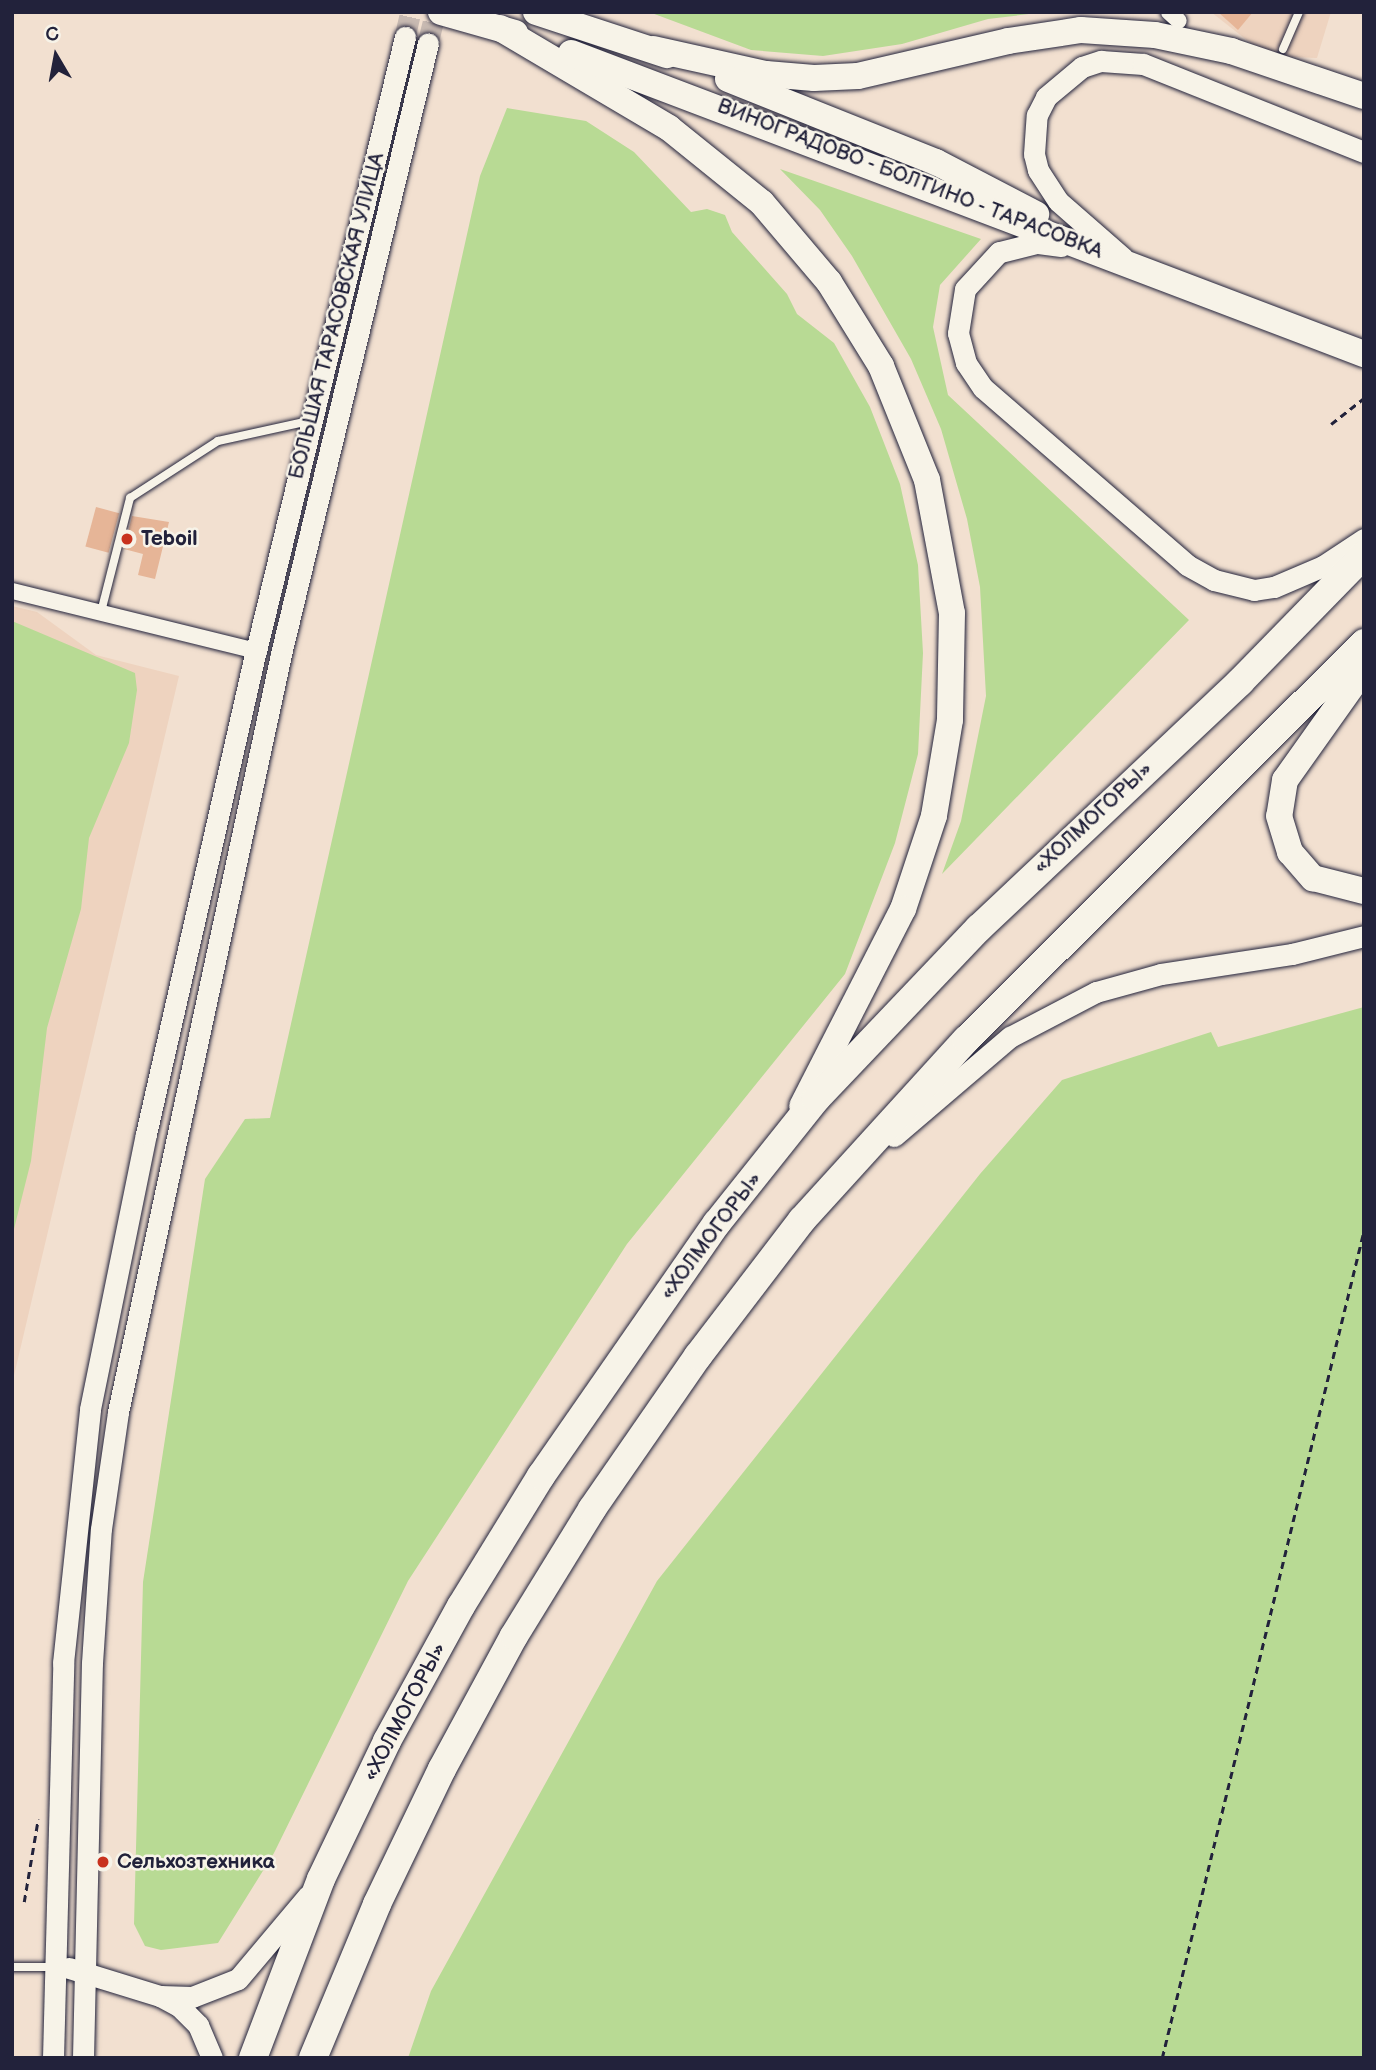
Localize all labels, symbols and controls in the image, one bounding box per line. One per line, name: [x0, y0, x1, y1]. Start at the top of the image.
north arrow: [21, 21, 91, 91]
text: С: [44, 22, 61, 47]
street label: ВИНОГРАДОВО - БОЛТИНО - ТАРАСОВКА: [712, 93, 1108, 265]
street label: БОЛЬШАЯ ТАРАСОВСКАЯ УЛИЦА: [284, 150, 390, 482]
place label: Teboil: [141, 526, 197, 552]
marker: Teboil: [119, 531, 135, 547]
street label: «ХОЛМОГОРЫ»: [1028, 756, 1158, 880]
street label: «ХОЛМОГОРЫ»: [655, 1167, 767, 1305]
street label: «ХОЛМОГОРЫ»: [358, 1638, 452, 1786]
place label: Сельхозтехника: [117, 1849, 275, 1875]
marker: Сельхозтехника: [95, 1854, 111, 1870]

